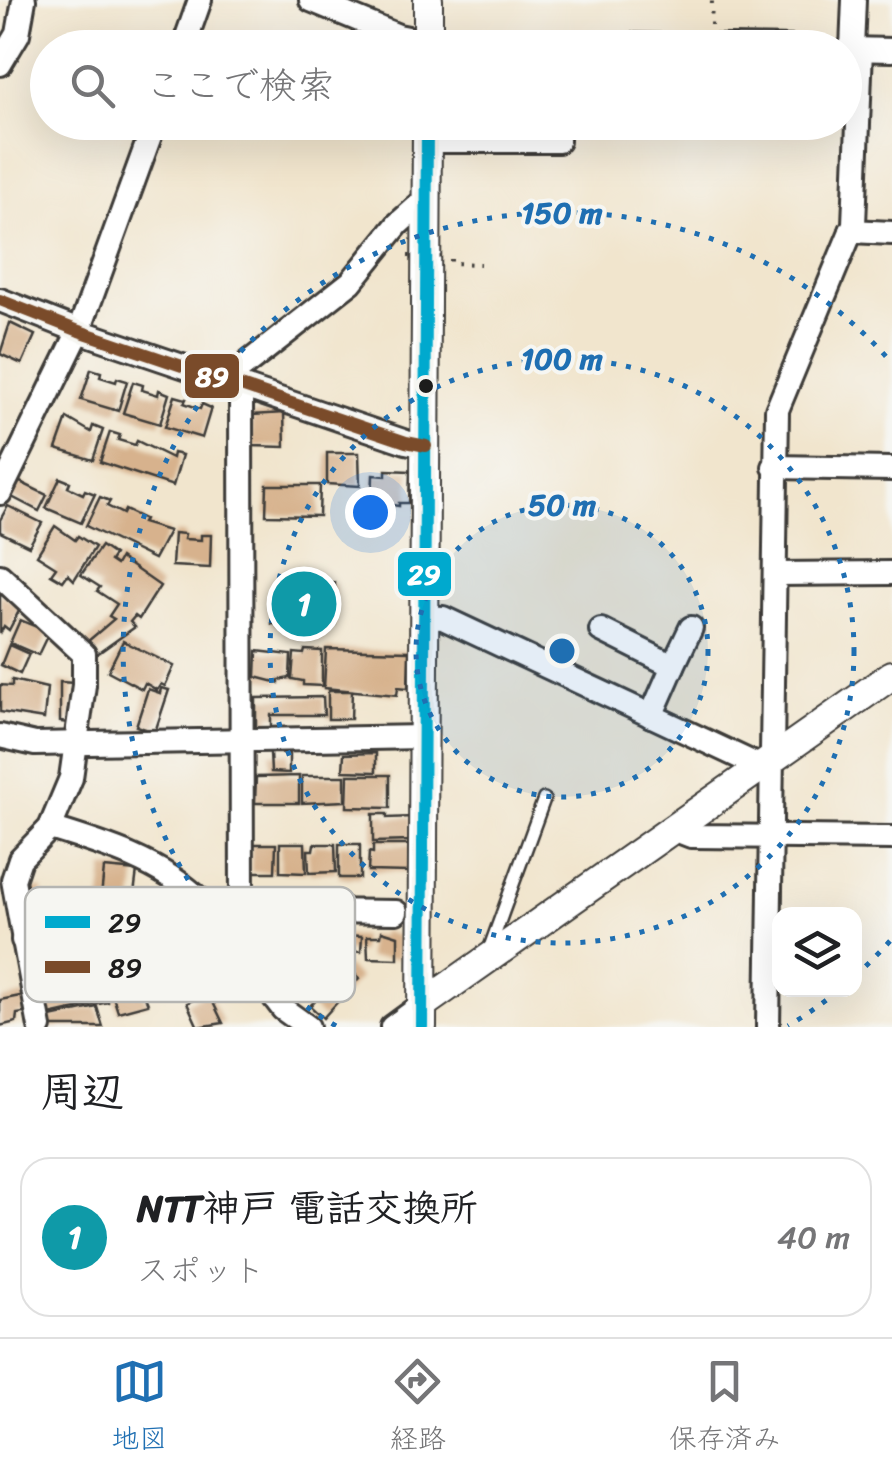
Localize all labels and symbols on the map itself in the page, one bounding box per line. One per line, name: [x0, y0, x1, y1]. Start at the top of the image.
text: 150 m: [522, 186, 603, 240]
text: 100 m: [521, 332, 603, 386]
line badge: 89: [183, 352, 241, 400]
text: 89: [194, 352, 229, 401]
unlabelled marker: [416, 376, 436, 396]
text: 50 m: [528, 478, 596, 532]
your location: [345, 487, 396, 538]
line badge: 29: [396, 550, 453, 598]
text: 29: [406, 550, 441, 599]
pin: 1: [272, 566, 336, 642]
centre of rings: [544, 633, 580, 669]
legend: [25, 887, 355, 1002]
text: 29: [108, 898, 141, 947]
text: 89: [108, 943, 142, 992]

